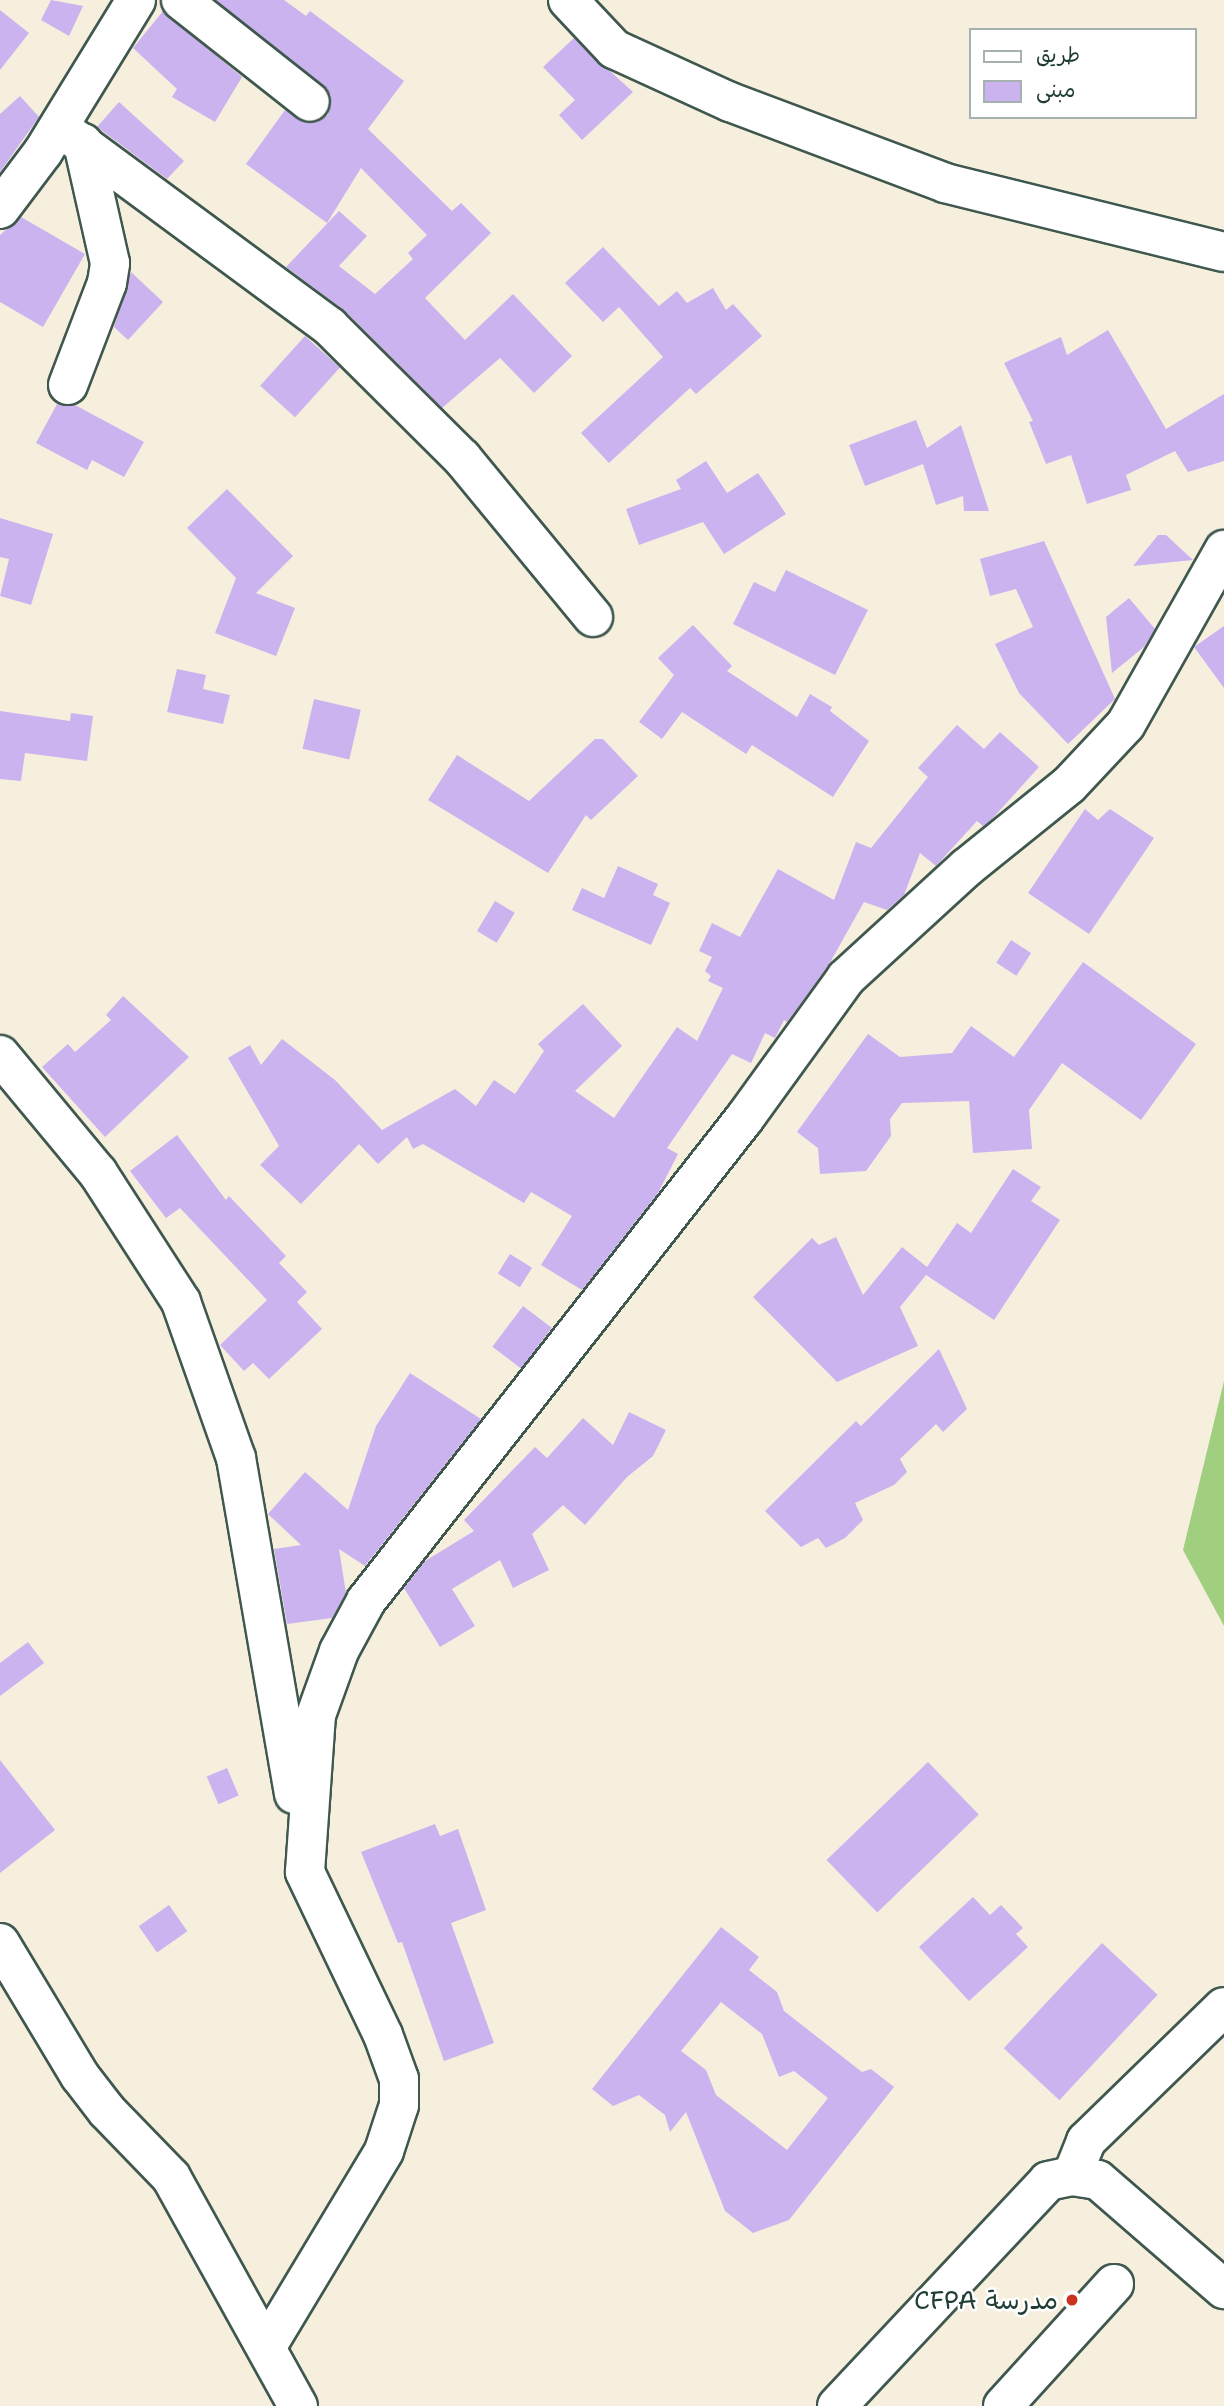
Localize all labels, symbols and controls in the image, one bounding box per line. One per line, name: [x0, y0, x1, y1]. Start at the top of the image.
legend: [968, 28, 1196, 119]
text: طريق: [1036, 41, 1080, 69]
text: مبنى: [1036, 76, 1075, 104]
place label: CFPA مدرسة: [914, 2284, 1058, 2316]
marker: CFPA مدرسة: [1064, 2292, 1080, 2308]

